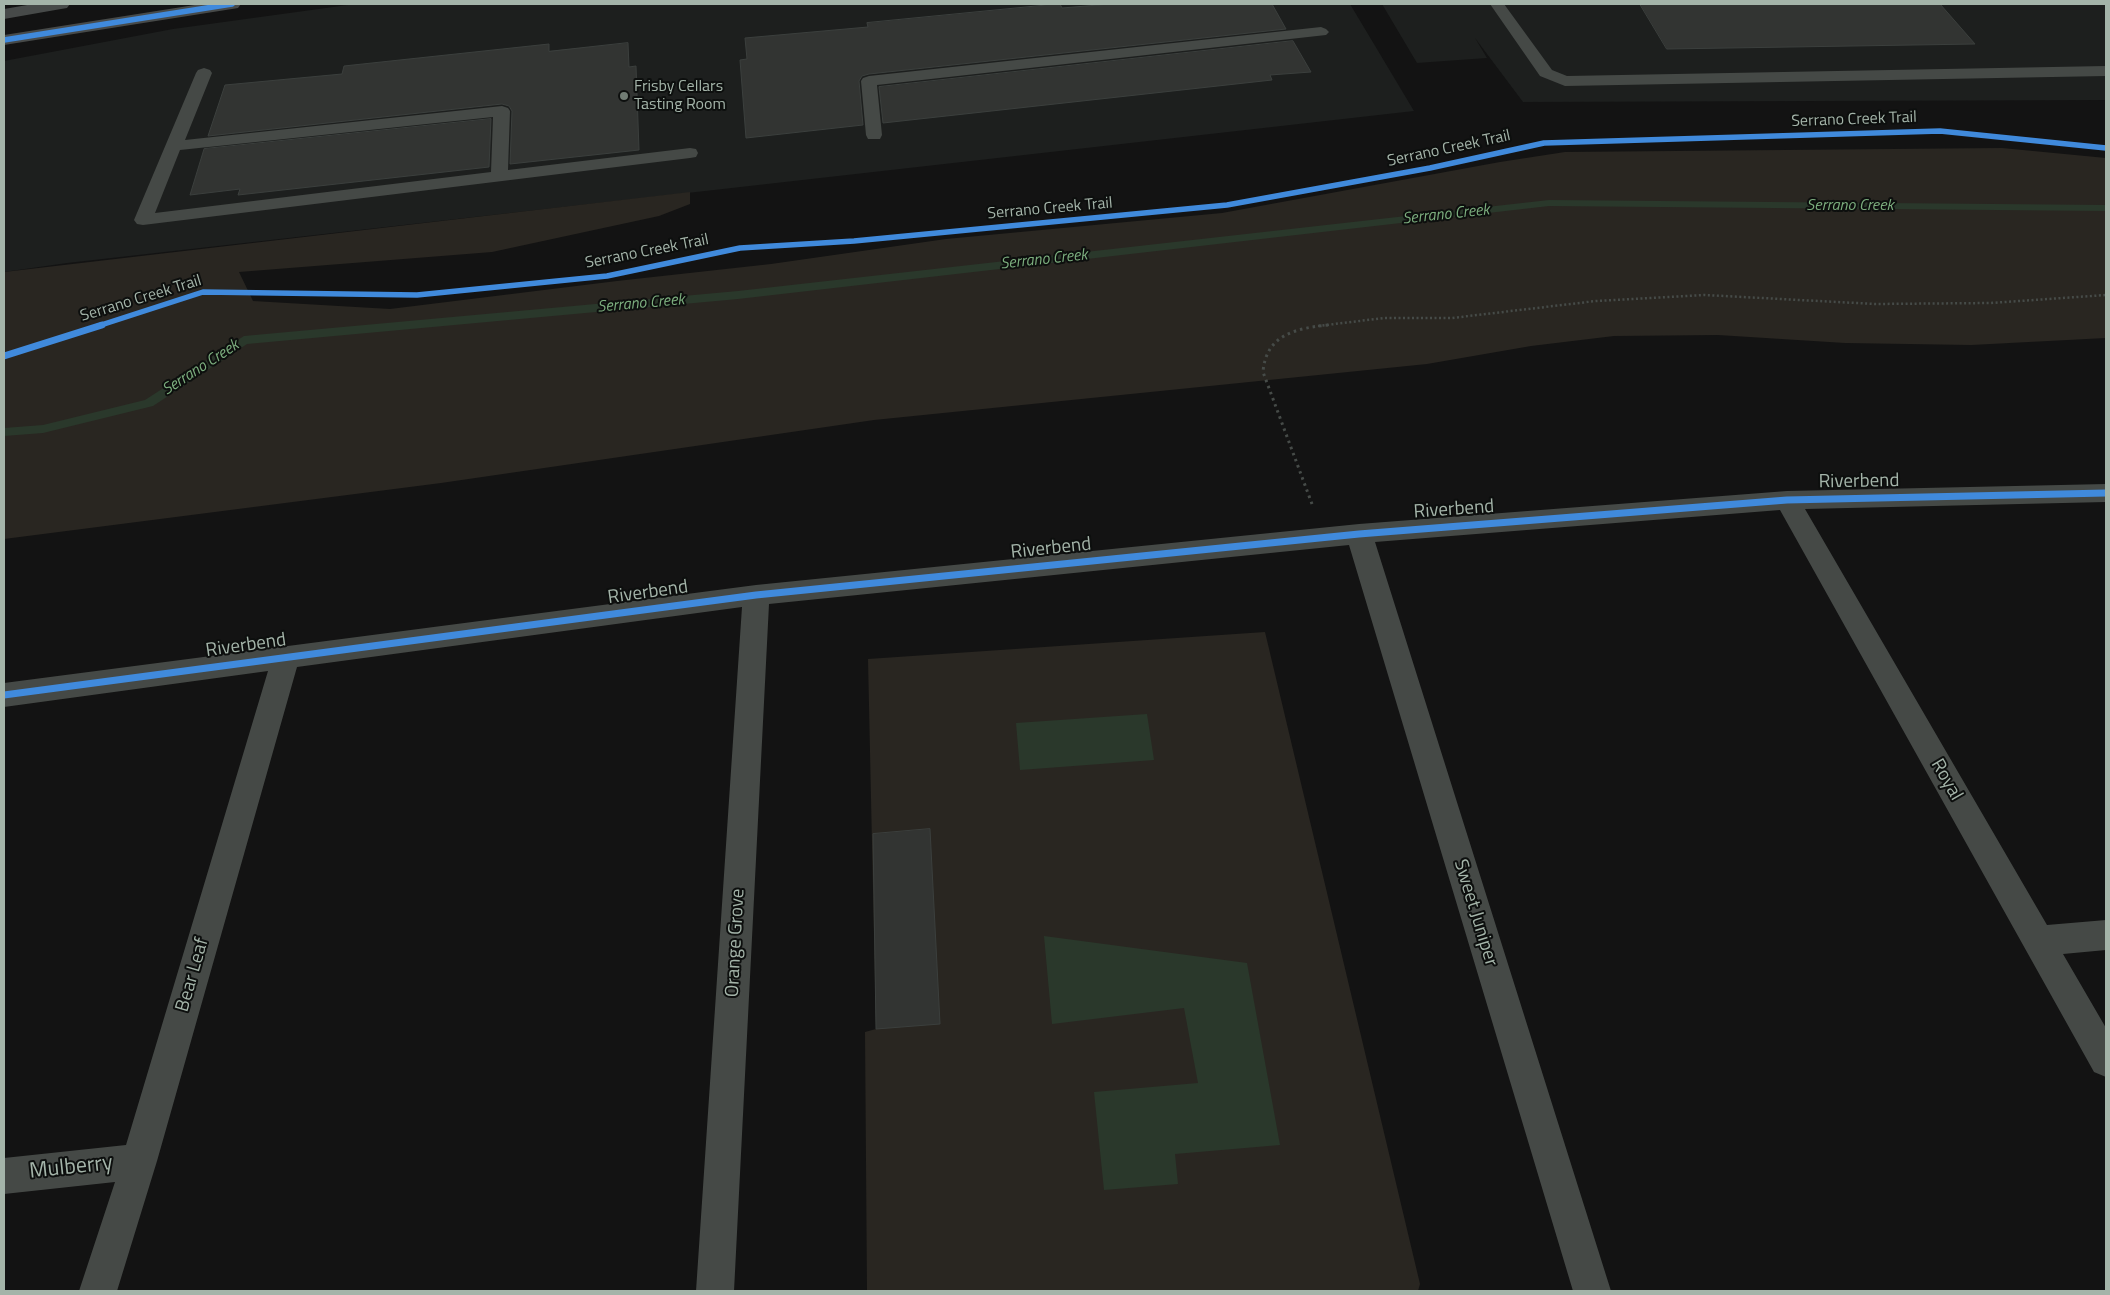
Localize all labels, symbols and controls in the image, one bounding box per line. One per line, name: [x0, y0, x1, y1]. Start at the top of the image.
place label: Frisby Cellars Tasting Room: [634, 77, 726, 115]
marker: Frisby Cellars Tasting Room: [618, 90, 630, 102]
street label: Serrano Creek Trail: [1791, 108, 1917, 132]
street label: Serrano Creek Trail: [1386, 127, 1512, 171]
street label: Serrano Creek Trail: [987, 194, 1113, 224]
water label: Serrano Creek: [1806, 196, 1894, 216]
water label: Serrano Creek: [1401, 201, 1491, 229]
street label: Serrano Creek Trail: [584, 231, 710, 273]
water label: Serrano Creek: [999, 246, 1089, 274]
street label: Serrano Creek Trail: [78, 271, 204, 327]
water label: Serrano Creek: [597, 291, 685, 317]
water label: Serrano Creek: [159, 336, 243, 400]
street label: Riverbend: [1818, 470, 1900, 494]
street label: Riverbend: [1413, 496, 1495, 524]
street label: Riverbend: [1010, 533, 1092, 565]
street label: Riverbend: [606, 576, 690, 610]
street label: Riverbend: [204, 629, 288, 663]
street label: Royal: [1925, 755, 1967, 805]
street label: Sweet Juniper: [1448, 857, 1502, 969]
street label: Orange Grove: [722, 888, 750, 998]
street label: Bear Leaf: [172, 935, 214, 1015]
street label: Mulberry: [28, 1150, 114, 1186]

